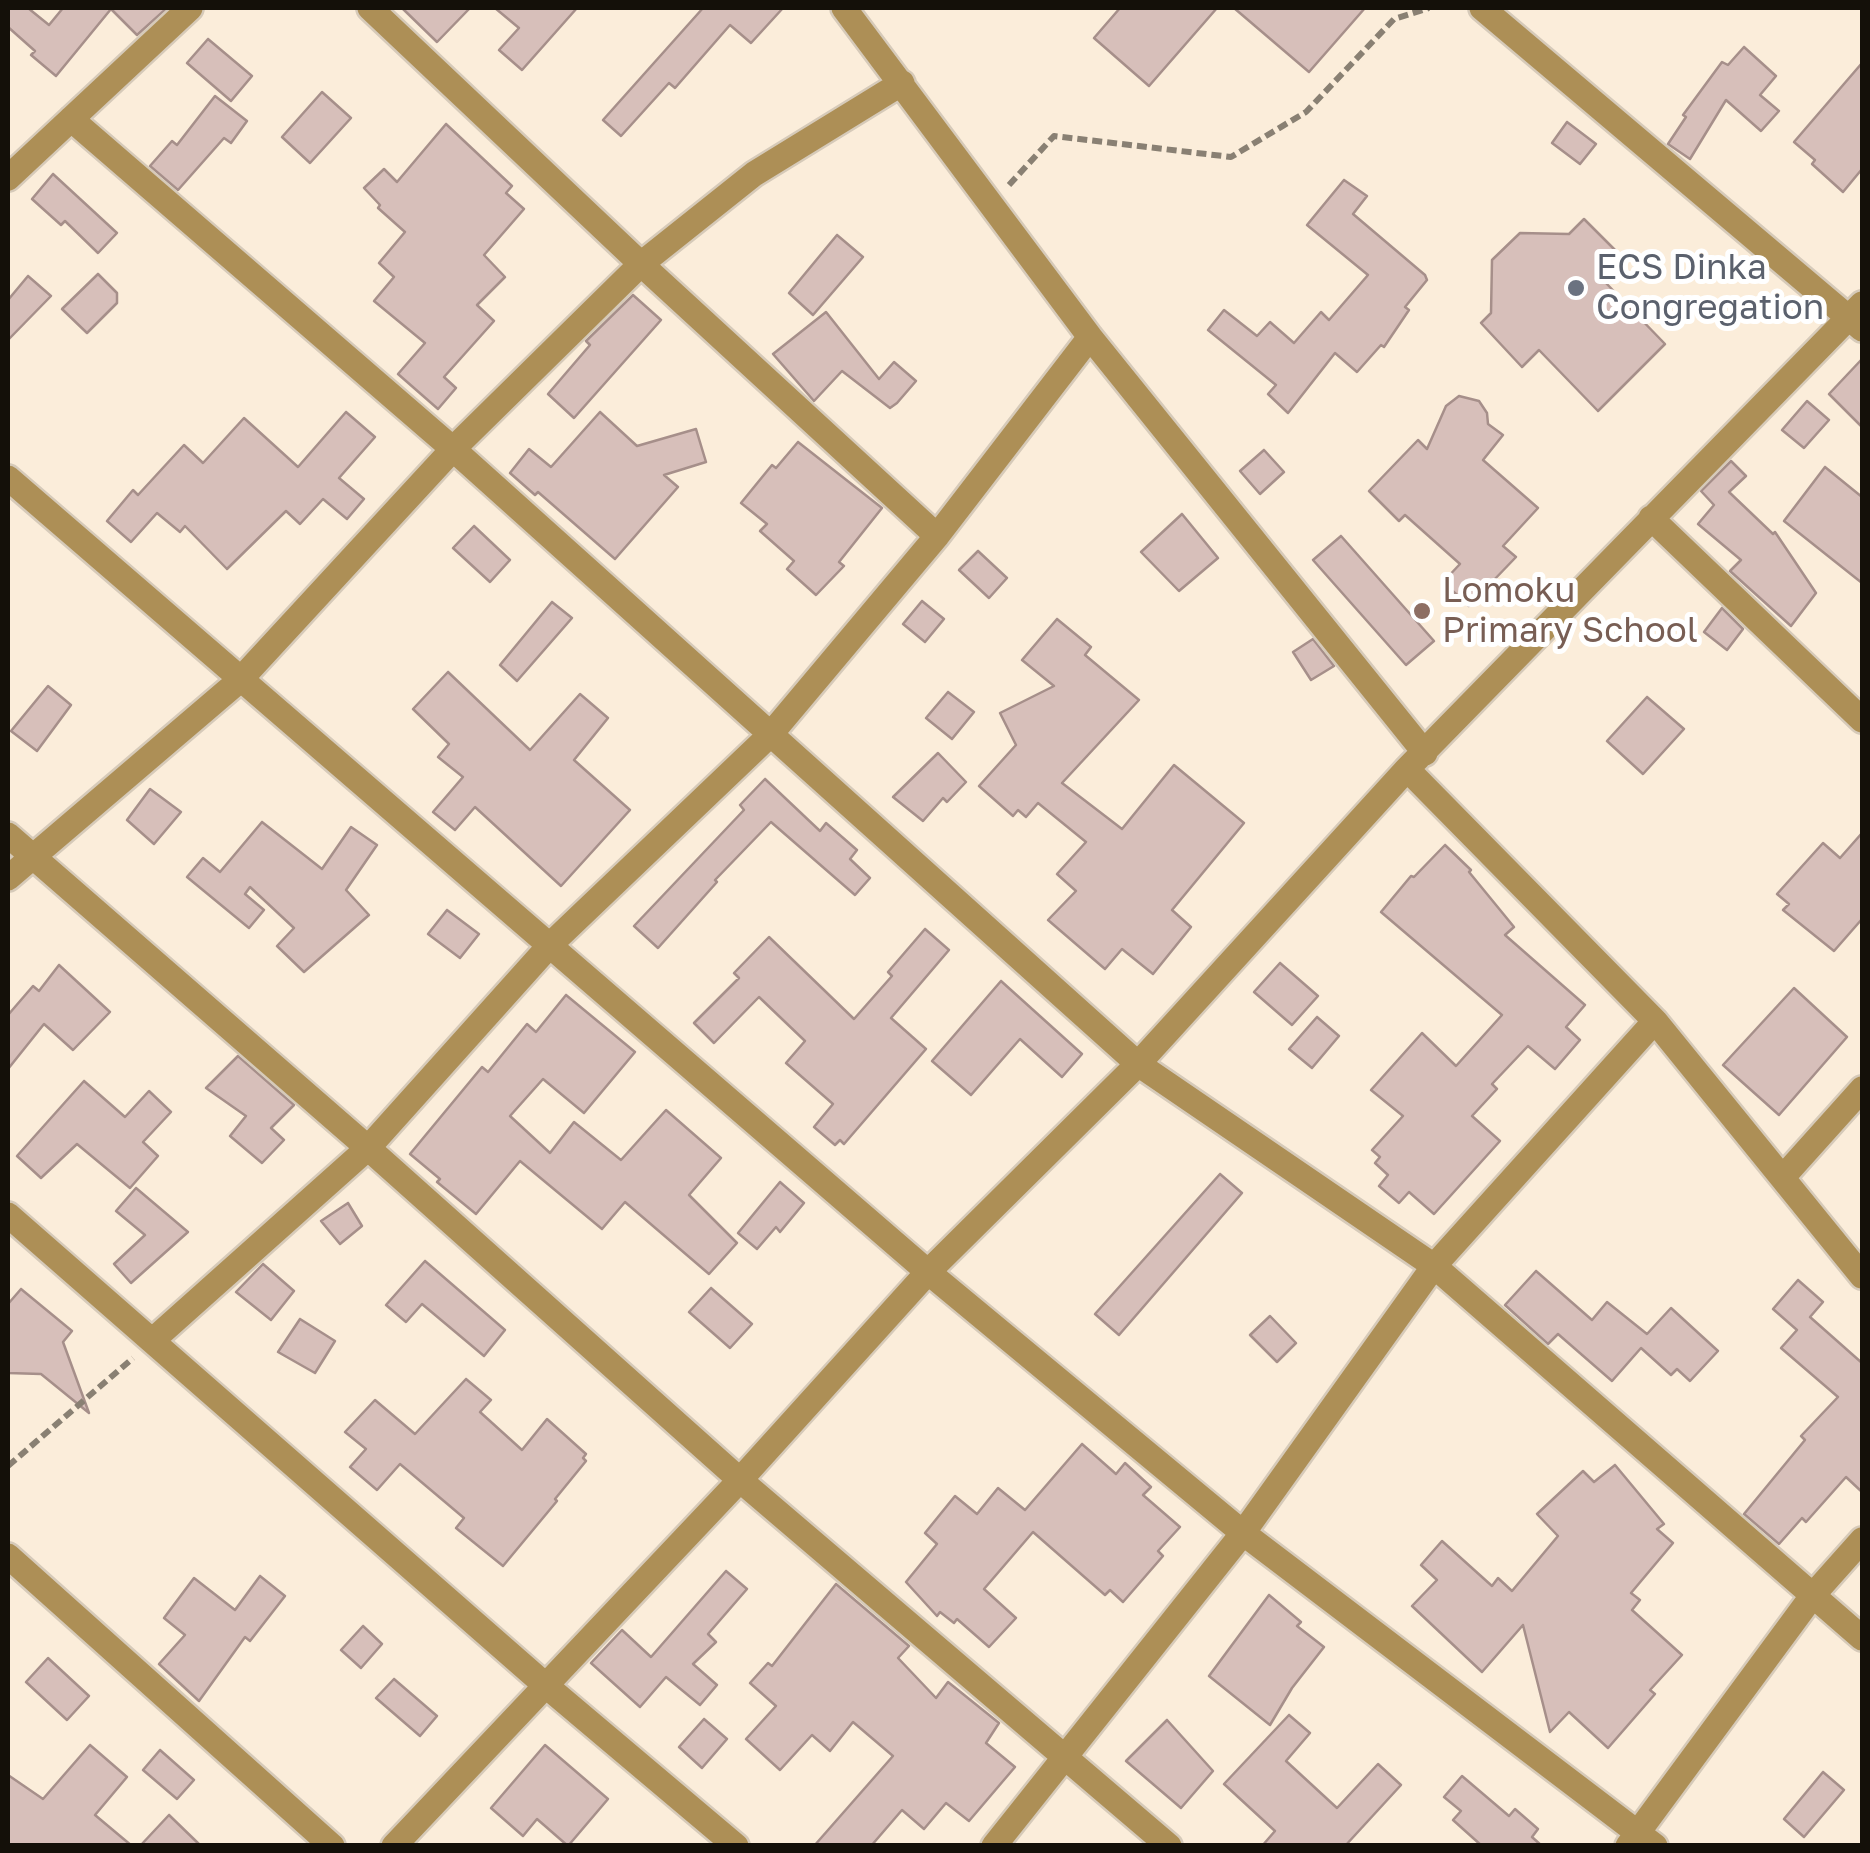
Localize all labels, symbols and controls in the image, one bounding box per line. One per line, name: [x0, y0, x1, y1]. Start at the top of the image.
place label: ECS Dinka Congregation: [1596, 247, 1824, 329]
marker: ECS Dinka Congregation: [1565, 277, 1587, 299]
place label: Lomoku Primary School: [1442, 570, 1698, 652]
marker: Lomoku Primary School: [1411, 600, 1433, 622]

